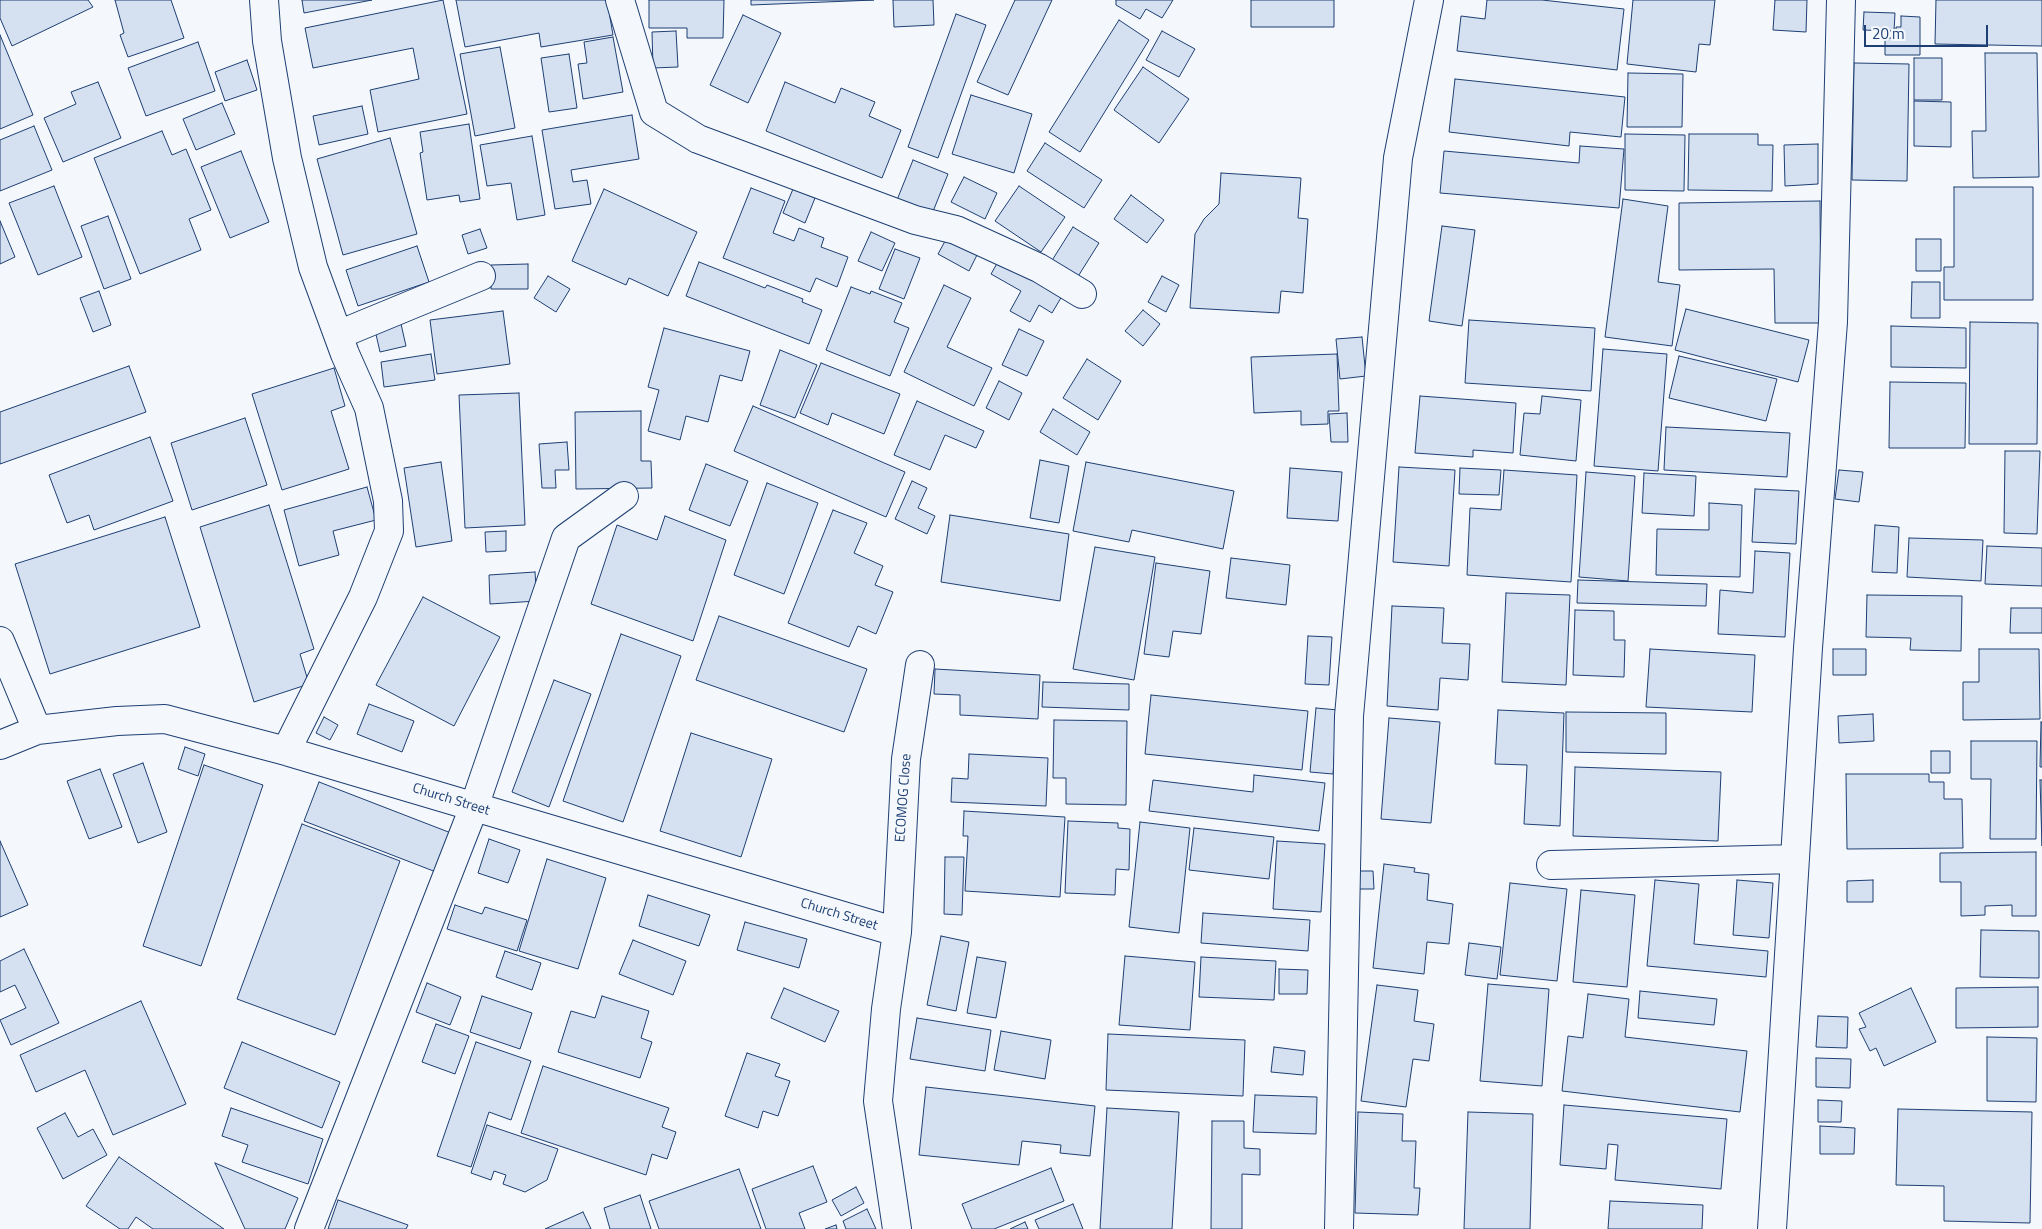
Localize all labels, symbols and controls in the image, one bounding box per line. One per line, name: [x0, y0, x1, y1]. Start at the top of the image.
scale bar: [1867, 15, 1991, 47]
text: 20 m: [1872, 22, 1905, 45]
street label: ECOMOG Close: [893, 753, 915, 843]
street label: Church Street: [410, 780, 492, 820]
street label: Church Street: [798, 895, 880, 935]

